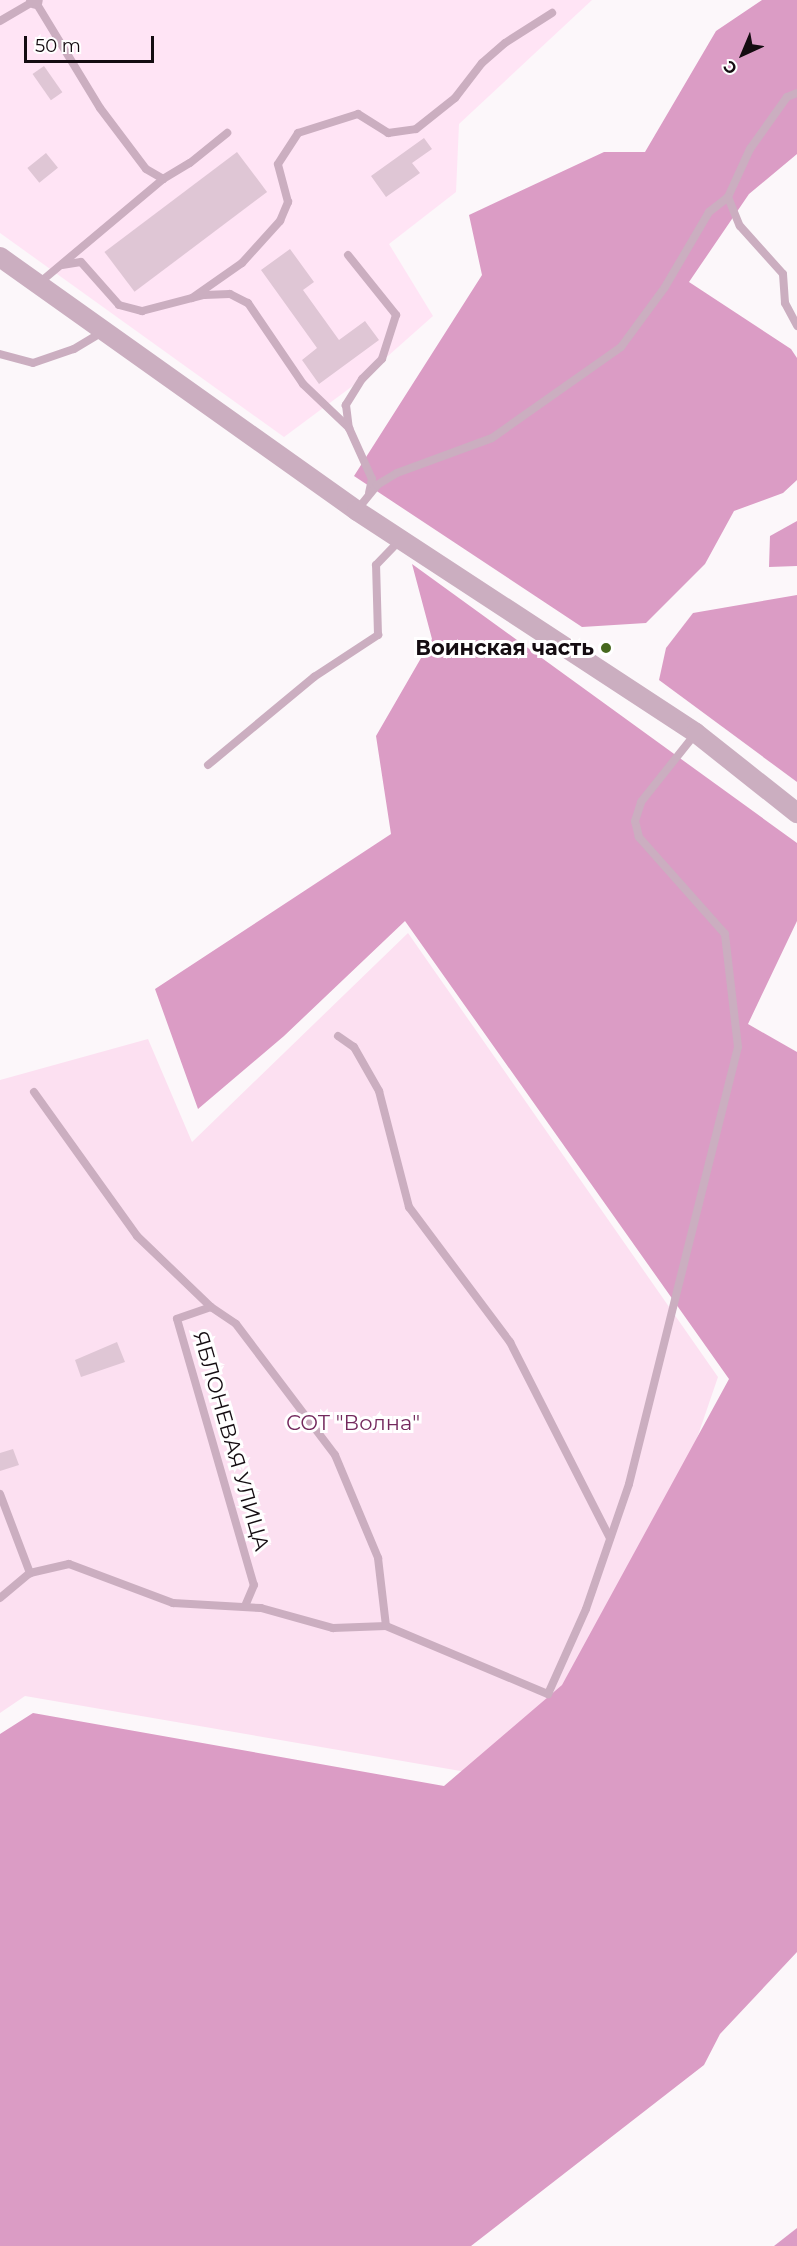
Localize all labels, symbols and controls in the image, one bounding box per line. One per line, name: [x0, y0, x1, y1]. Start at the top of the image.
scale bar: [27, 24, 158, 62]
north arrow: [713, 24, 773, 84]
text: 50 m: [35, 35, 81, 57]
text: С: [719, 56, 741, 78]
place label: Воинская часть: [415, 635, 594, 661]
marker: Воинская часть: [599, 641, 613, 655]
street label: ЯБЛОНЕВАЯ УЛИЦА: [188, 1328, 274, 1554]
park label: СОТ "Волна": [286, 1410, 420, 1436]

